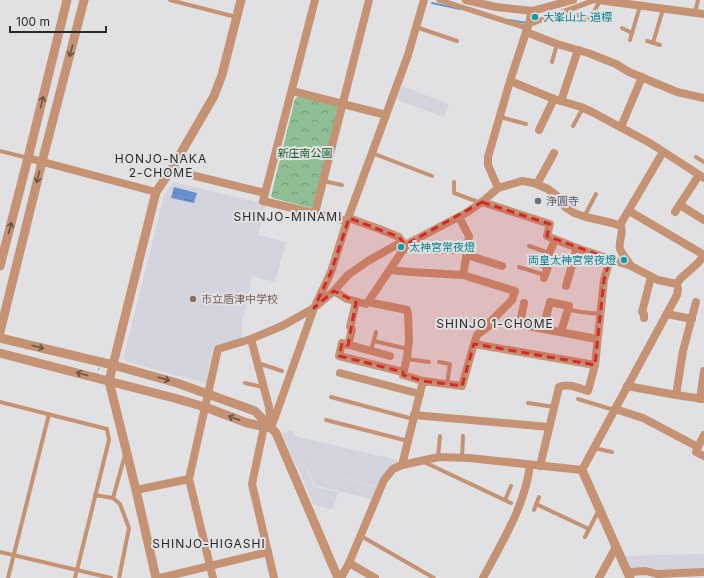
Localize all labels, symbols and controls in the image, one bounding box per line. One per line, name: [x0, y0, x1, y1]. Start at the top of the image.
scale bar: [10, 8, 106, 34]
place label: 大峯山上 道標: [543, 10, 612, 24]
marker: 大峯山上 道標: [530, 12, 540, 22]
text: 100 m: [16, 14, 50, 29]
one-way arrow: [67, 44, 74, 57]
one-way arrow: [39, 96, 46, 109]
park label: 新庄南公園: [278, 146, 333, 160]
district label: HONJO-NAKA 2-CHOME: [115, 151, 207, 180]
one-way arrow: [34, 170, 41, 183]
place label: 浄圓寺: [546, 194, 579, 208]
marker: 浄圓寺: [533, 196, 543, 206]
district label: SHINJO-MINAMI: [234, 209, 342, 224]
one-way arrow: [7, 222, 14, 235]
place label: 太神宮常夜燈: [409, 240, 475, 254]
marker: 太神宮常夜燈: [396, 242, 406, 252]
place label: 両皇太神宮常夜燈: [528, 253, 616, 267]
marker: 両皇太神宮常夜燈: [619, 255, 629, 265]
place label: 市立盾津中学校: [201, 292, 278, 306]
marker: 市立盾津中学校: [188, 294, 198, 304]
district label: SHINJO 1-CHOME: [436, 316, 554, 331]
one-way arrow: [31, 343, 44, 351]
one-way arrow: [76, 369, 89, 377]
one-way arrow: [157, 376, 170, 383]
one-way arrow: [228, 413, 240, 421]
district label: SHINJO-HIGASHI: [152, 536, 266, 551]

